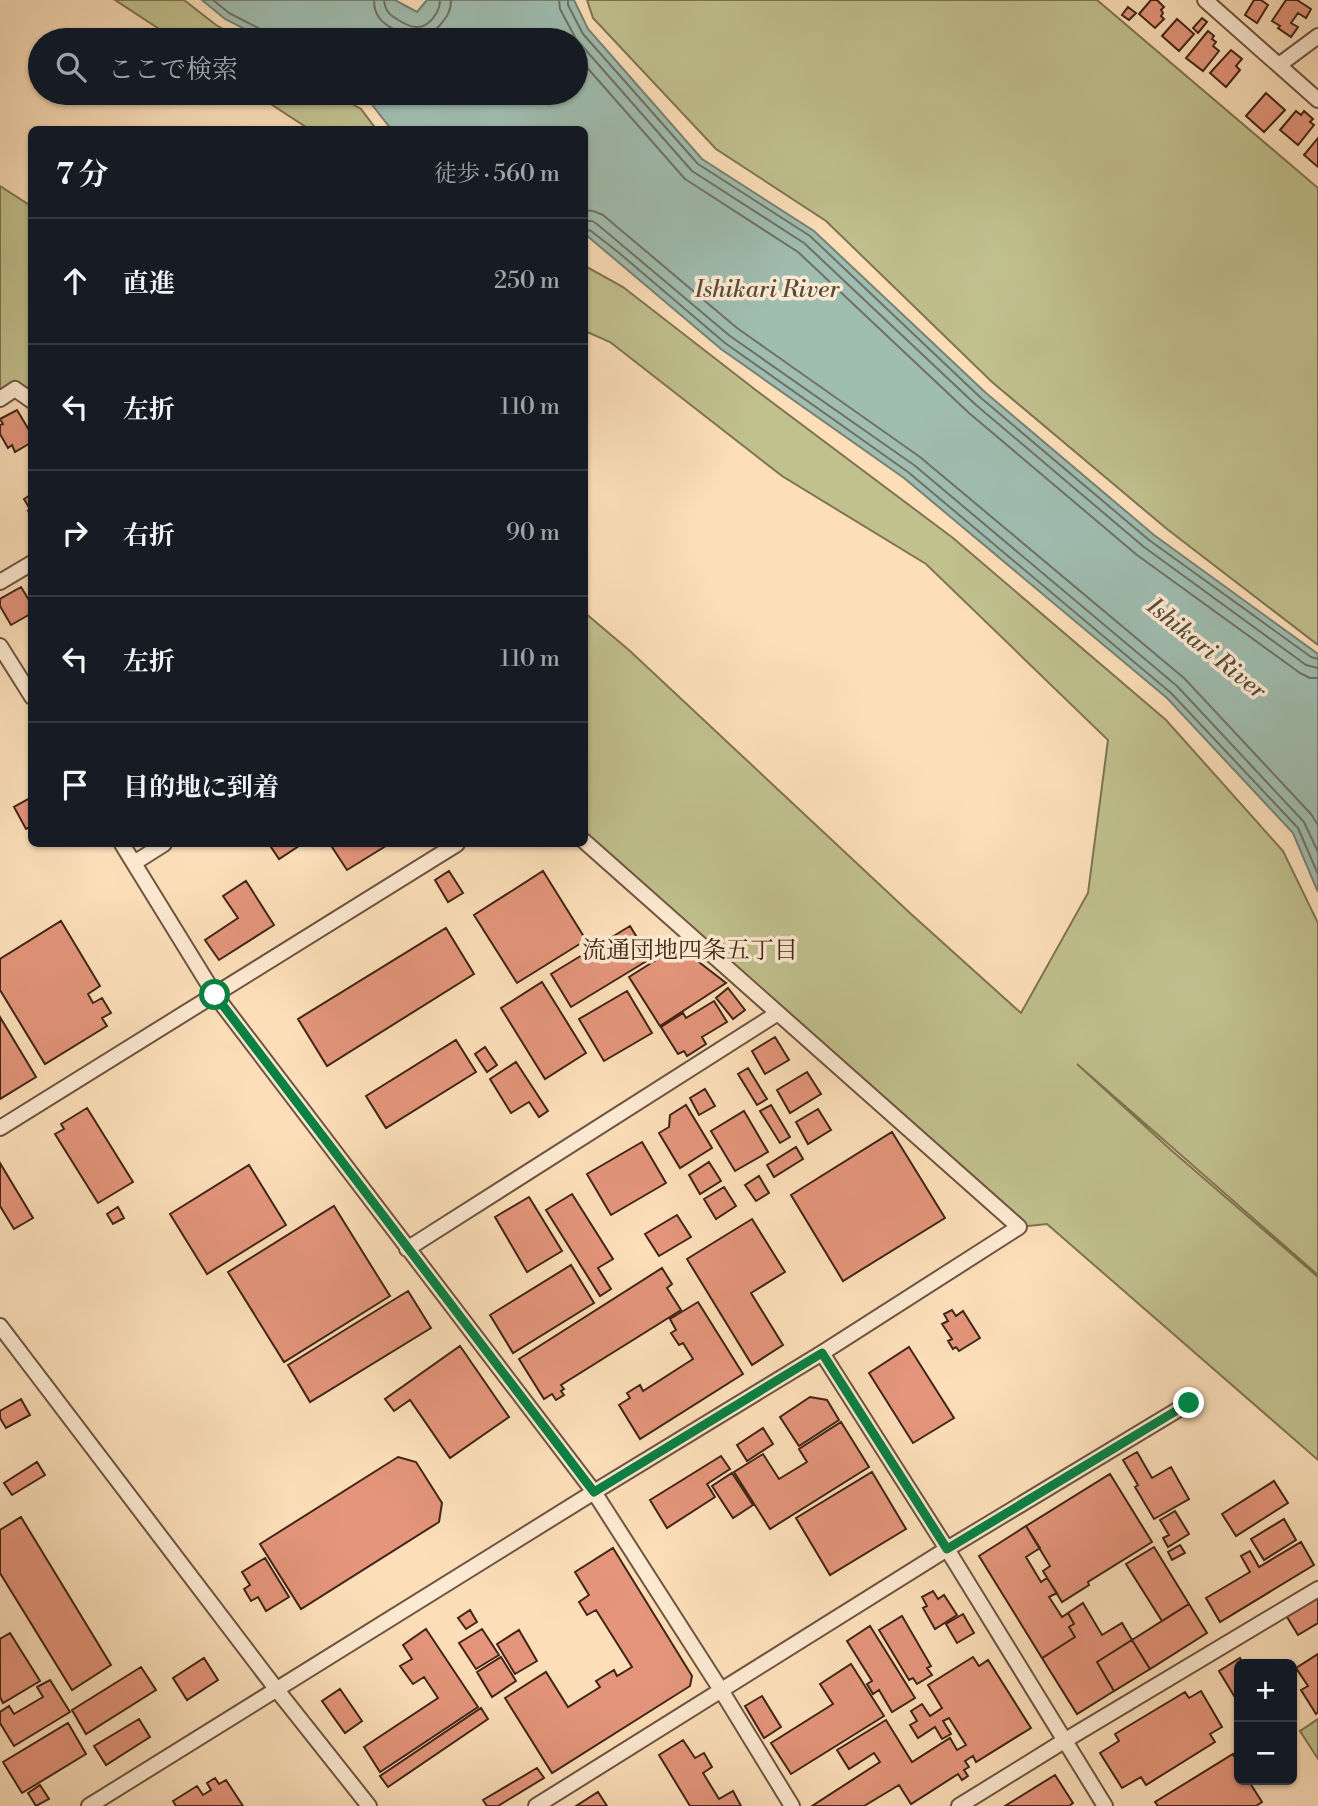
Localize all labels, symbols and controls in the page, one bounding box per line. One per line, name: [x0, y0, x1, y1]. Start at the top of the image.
search box: [28, 28, 588, 105]
icon: search: [52, 48, 90, 86]
text: ここで検索: [108, 54, 238, 86]
text: 7 分: [56, 156, 109, 194]
text: 徒歩 · 560 m: [434, 160, 560, 188]
icon: ahead: [56, 262, 94, 300]
text: 250 m: [494, 267, 560, 295]
text: 直進: [123, 268, 175, 300]
water label: Ishikari River: [694, 275, 840, 305]
icon: left: [56, 388, 94, 426]
text: 110 m: [500, 393, 560, 421]
text: 左折: [123, 394, 175, 426]
icon: right: [56, 514, 94, 552]
text: 90 m: [506, 519, 560, 547]
text: 右折: [123, 520, 175, 552]
water label: Ishikari River: [1140, 591, 1272, 707]
icon: left: [56, 640, 94, 678]
text: 110 m: [500, 645, 560, 673]
text: 左折: [123, 646, 175, 678]
icon: arrive: [56, 766, 94, 804]
text: 目的地に到着: [123, 772, 279, 804]
district label: 流通団地四条五丁目: [582, 936, 798, 966]
route start: [199, 979, 230, 1010]
route end: [1173, 1387, 1204, 1418]
map controls: [1234, 1659, 1297, 1785]
button: +: [1234, 1659, 1297, 1722]
button: −: [1234, 1722, 1297, 1785]

